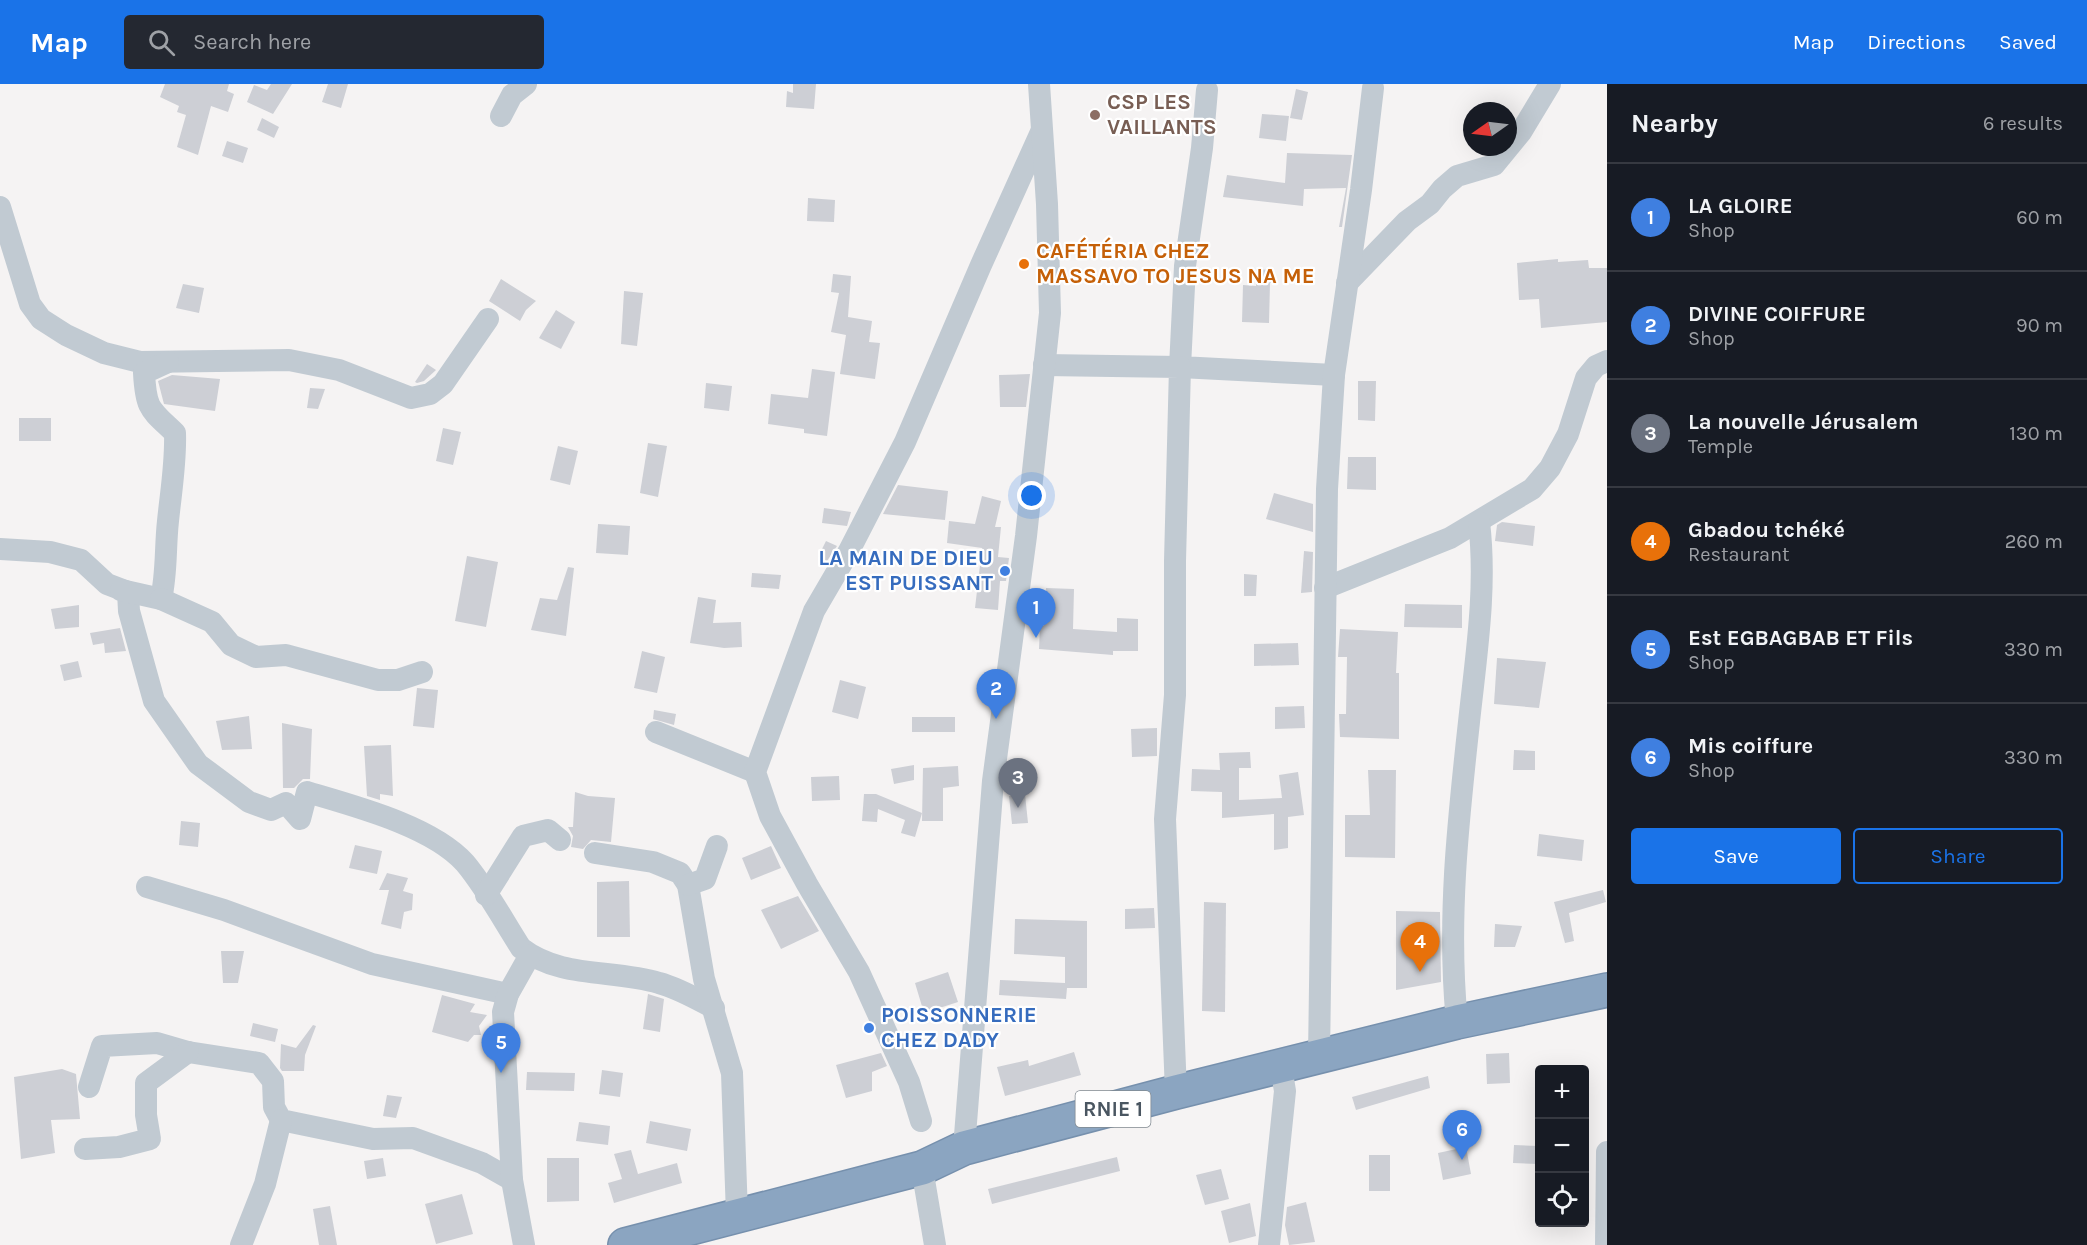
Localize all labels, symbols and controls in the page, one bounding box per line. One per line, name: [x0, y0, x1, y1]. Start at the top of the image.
search box: [124, 15, 544, 69]
text: Map: [30, 26, 88, 59]
icon: search: [145, 26, 178, 59]
text: Search here: [193, 29, 311, 55]
text: Map: [1793, 30, 1834, 54]
text: Directions: [1867, 30, 1966, 54]
text: Saved: [1999, 30, 2057, 54]
place label: CSP LES VAILLANTS: [1107, 89, 1217, 140]
north arrow: [1463, 102, 1517, 156]
marker: CSP LES VAILLANTS: [1088, 108, 1102, 122]
text: Nearby: [1631, 108, 1718, 139]
text: 6 results: [1983, 112, 2063, 135]
text: LA GLOIRE: [1688, 193, 1793, 219]
text: 1: [1647, 206, 1654, 229]
text: 60 m: [2016, 206, 2063, 229]
text: Shop: [1688, 219, 1735, 242]
place label: CAFÉTÉRIA CHEZ MASSAVO TO JESUS NA ME: [1036, 237, 1315, 289]
marker: CAFÉTÉRIA CHEZ MASSAVO TO JESUS NA ME: [1017, 257, 1031, 271]
text: DIVINE COIFFURE: [1688, 301, 1866, 327]
text: 2: [1644, 314, 1657, 337]
text: 90 m: [2016, 314, 2063, 337]
text: Shop: [1688, 327, 1735, 350]
text: La nouvelle Jérusalem: [1688, 409, 1919, 435]
text: 3: [1644, 422, 1657, 445]
text: 130 m: [2009, 422, 2063, 445]
text: Temple: [1688, 435, 1753, 458]
your location: [1017, 481, 1046, 510]
text: Gbadou tchéké: [1688, 517, 1845, 543]
text: 4: [1645, 530, 1656, 553]
text: 260 m: [2005, 530, 2063, 553]
text: Restaurant: [1688, 543, 1790, 566]
place label: LA MAIN DE DIEU EST PUISSANT: [818, 545, 993, 596]
marker: LA MAIN DE DIEU EST PUISSANT: [998, 564, 1012, 578]
pin: 1: [1016, 588, 1056, 638]
text: Est EGBAGBAB ET Fils: [1688, 625, 1913, 651]
text: 5: [1645, 638, 1656, 661]
text: 330 m: [2004, 638, 2063, 661]
text: Shop: [1688, 651, 1735, 674]
pin: 2: [976, 670, 1016, 719]
text: Mis coiffure: [1688, 733, 1813, 759]
text: 6: [1644, 746, 1657, 769]
text: 330 m: [2004, 746, 2063, 769]
pin: 3: [998, 758, 1038, 808]
text: Shop: [1688, 759, 1735, 782]
button: Save: [1631, 828, 1841, 884]
button: Share: [1853, 828, 2063, 884]
pin: 4: [1400, 922, 1440, 972]
place label: POISSONNERIE CHEZ DADY: [881, 1002, 1037, 1053]
marker: POISSONNERIE CHEZ DADY: [862, 1021, 876, 1035]
pin: 5: [482, 1024, 520, 1073]
map controls: [1535, 1065, 1589, 1227]
button: +: [1535, 1065, 1589, 1119]
road number: RNIE 1: [1076, 1091, 1150, 1127]
pin: 6: [1442, 1110, 1482, 1160]
button: −: [1535, 1119, 1589, 1173]
button: locate: [1535, 1173, 1589, 1227]

